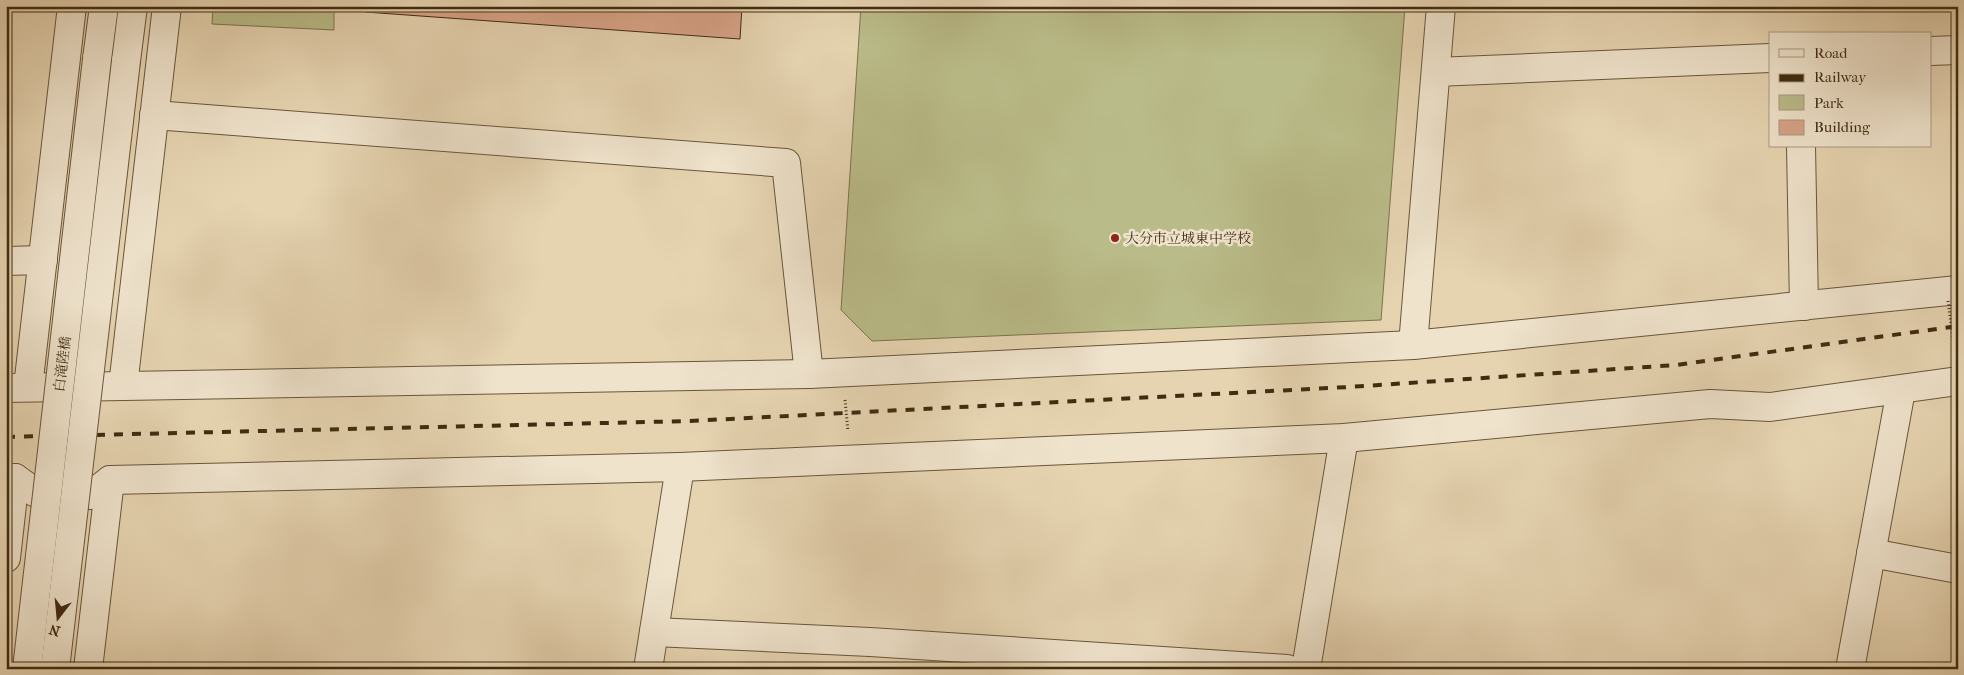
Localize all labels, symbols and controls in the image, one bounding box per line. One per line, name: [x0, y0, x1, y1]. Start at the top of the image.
legend: [1769, 32, 1932, 148]
text: Road: [1814, 44, 1848, 62]
text: Railway: [1814, 68, 1867, 86]
text: Park: [1814, 94, 1844, 112]
text: Building: [1814, 118, 1871, 136]
place label: 大分市立城東中学校: [1125, 230, 1251, 247]
marker: 大分市立城東中学校: [1109, 232, 1121, 244]
street label: 白滝陸橋: [51, 335, 74, 393]
north arrow: [32, 592, 82, 642]
text: N: [47, 620, 62, 640]

